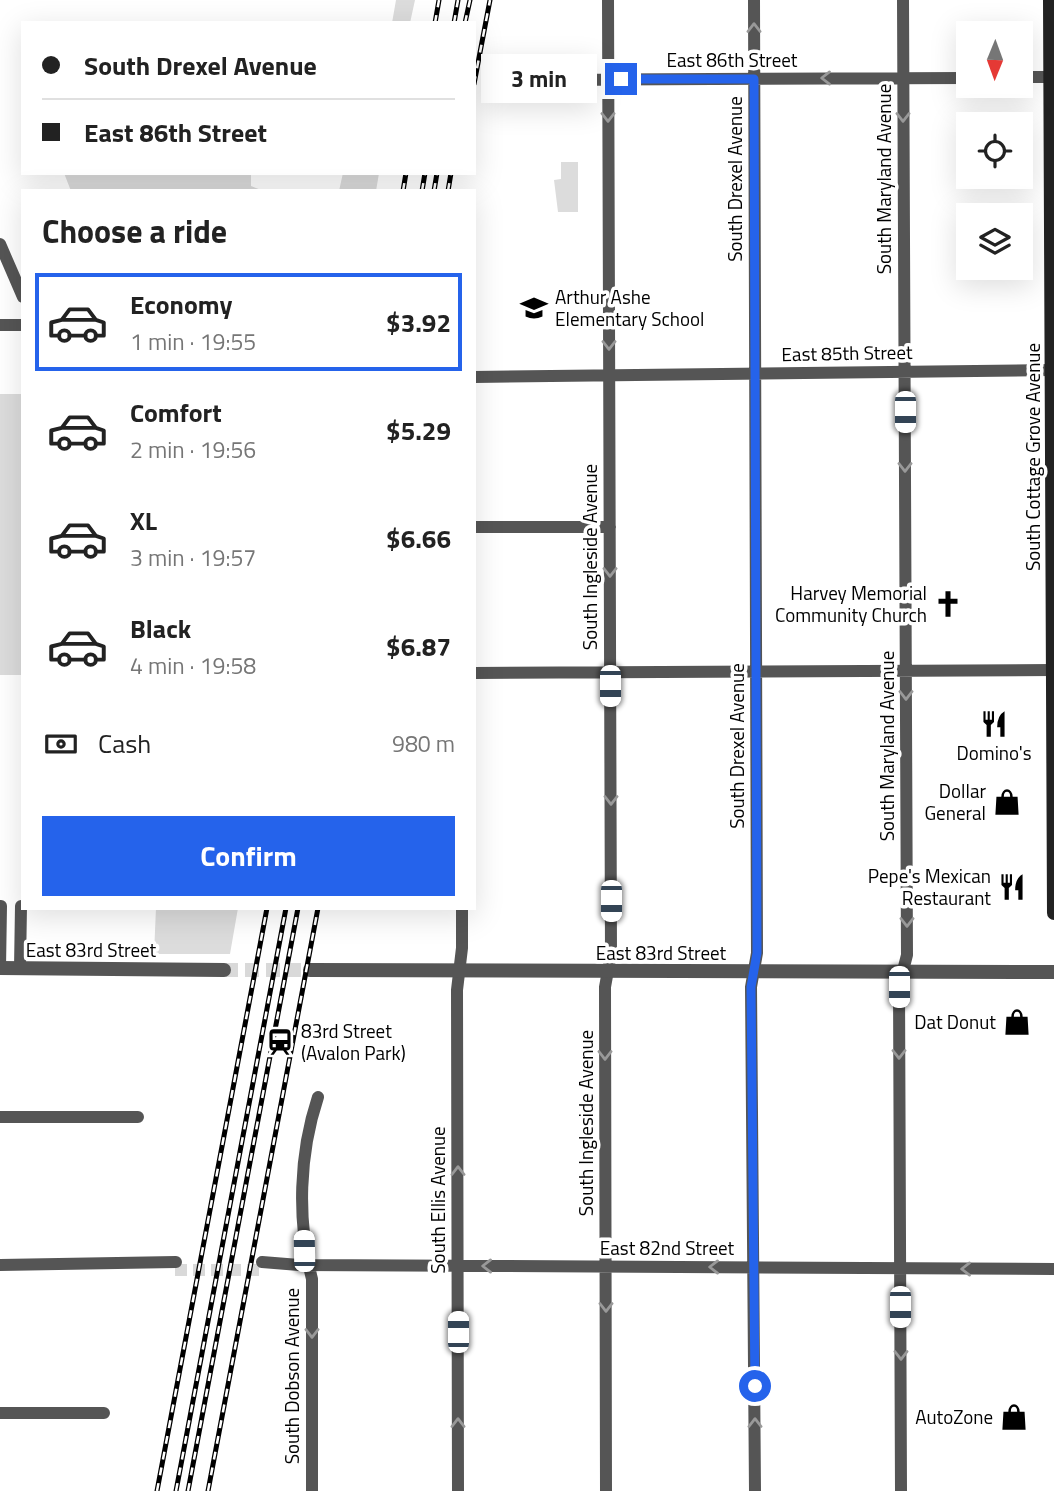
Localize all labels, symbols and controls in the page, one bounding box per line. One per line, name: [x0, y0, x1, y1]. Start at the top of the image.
north arrow: [956, 21, 1032, 98]
map controls: [956, 21, 1033, 280]
one-way arrow: [746, 22, 762, 32]
street label: East 86th Street: [666, 45, 798, 74]
text: South Drexel Avenue: [84, 46, 317, 85]
callout: 3 min: [481, 55, 596, 104]
text: 3 min: [511, 61, 567, 96]
route end: [605, 63, 637, 95]
one-way arrow: [820, 70, 831, 86]
street label: South Maryland Avenue: [869, 84, 898, 274]
street label: South Drexel Avenue: [720, 96, 749, 262]
one-way arrow: [600, 112, 616, 123]
one-way arrow: [895, 112, 911, 123]
button: locate: [956, 112, 1033, 189]
text: East 86th Street: [84, 113, 267, 152]
button: layers: [956, 203, 1033, 280]
text: Choose a ride: [42, 207, 227, 255]
place label: Arthur Ashe Elementary School: [555, 282, 704, 333]
text: Economy: [130, 285, 232, 324]
icon: car: [46, 291, 109, 354]
school or university icon: Arthur Ashe Elementary School: [519, 293, 549, 323]
text: $3.92: [386, 303, 451, 342]
text: 1 min · 19:55: [130, 324, 256, 359]
street label: East 85th Street: [781, 337, 913, 368]
one-way arrow: [601, 340, 617, 350]
street label: South Cottage Grove Avenue: [1018, 343, 1047, 571]
car: [895, 391, 916, 433]
text: Comfort: [130, 393, 222, 432]
icon: car: [46, 399, 109, 462]
text: $5.29: [386, 411, 451, 450]
text: 2 min · 19:56: [130, 432, 256, 467]
one-way arrow: [897, 462, 913, 473]
street label: South Ingleside Avenue: [575, 464, 604, 650]
text: XL: [130, 501, 157, 540]
icon: car: [46, 507, 109, 570]
text: $6.66: [386, 519, 451, 558]
text: 3 min · 19:57: [130, 540, 256, 575]
one-way arrow: [602, 567, 618, 578]
place label: Harvey Memorial Community Church: [775, 578, 927, 629]
church icon: Harvey Memorial Community Church: [933, 589, 963, 619]
text: Black: [130, 609, 191, 648]
icon: car: [46, 615, 109, 678]
text: $6.87: [386, 627, 451, 666]
text: 4 min · 19:58: [130, 648, 256, 683]
street label: South Maryland Avenue: [872, 651, 901, 841]
street label: South Drexel Avenue: [722, 663, 751, 829]
car: [600, 665, 621, 707]
one-way arrow: [898, 690, 914, 700]
restaurant icon: Domino's: [979, 709, 1009, 739]
text: Cash: [98, 724, 151, 763]
icon: cash: [42, 725, 80, 763]
text: 980 m: [392, 726, 455, 761]
place label: Domino's: [957, 738, 1032, 767]
place label: Dollar General: [924, 776, 986, 827]
shop icon: Dollar General: [992, 787, 1022, 817]
one-way arrow: [603, 795, 619, 805]
button: Confirm: [42, 816, 455, 896]
place label: Pepe's Mexican Restaurant: [868, 861, 991, 912]
restaurant icon: Pepe's Mexican Restaurant: [997, 872, 1027, 902]
car: [601, 880, 622, 922]
one-way arrow: [899, 917, 915, 928]
street label: East 83rd Street: [26, 935, 157, 964]
street label: East 83rd Street: [596, 938, 727, 967]
car: [889, 966, 910, 1008]
place label: Dat Donut: [914, 1007, 996, 1036]
shop icon: Dat Donut: [1002, 1007, 1032, 1037]
place label: 83rd Street (Avalon Park): [301, 1016, 406, 1067]
station icon: 83rd Street (Avalon Park): [265, 1027, 295, 1057]
street label: South Ingleside Avenue: [571, 1030, 600, 1216]
one-way arrow: [891, 1049, 907, 1060]
one-way arrow: [597, 1050, 613, 1061]
street label: South Ellis Avenue: [423, 1126, 452, 1274]
one-way arrow: [450, 1165, 465, 1176]
car: [294, 1230, 315, 1272]
street label: East 82nd Street: [600, 1233, 735, 1262]
one-way arrow: [481, 1258, 491, 1274]
one-way arrow: [708, 1259, 719, 1275]
one-way arrow: [960, 1261, 971, 1277]
car: [890, 1286, 911, 1328]
street label: South Dobson Avenue: [277, 1288, 306, 1464]
one-way arrow: [598, 1302, 614, 1313]
car: [448, 1311, 469, 1353]
one-way arrow: [304, 1328, 320, 1339]
one-way arrow: [893, 1350, 909, 1361]
route start: [739, 1370, 771, 1402]
place label: AutoZone: [915, 1402, 993, 1431]
shop icon: AutoZone: [999, 1402, 1029, 1432]
one-way arrow: [450, 1417, 466, 1428]
one-way arrow: [747, 1417, 763, 1428]

